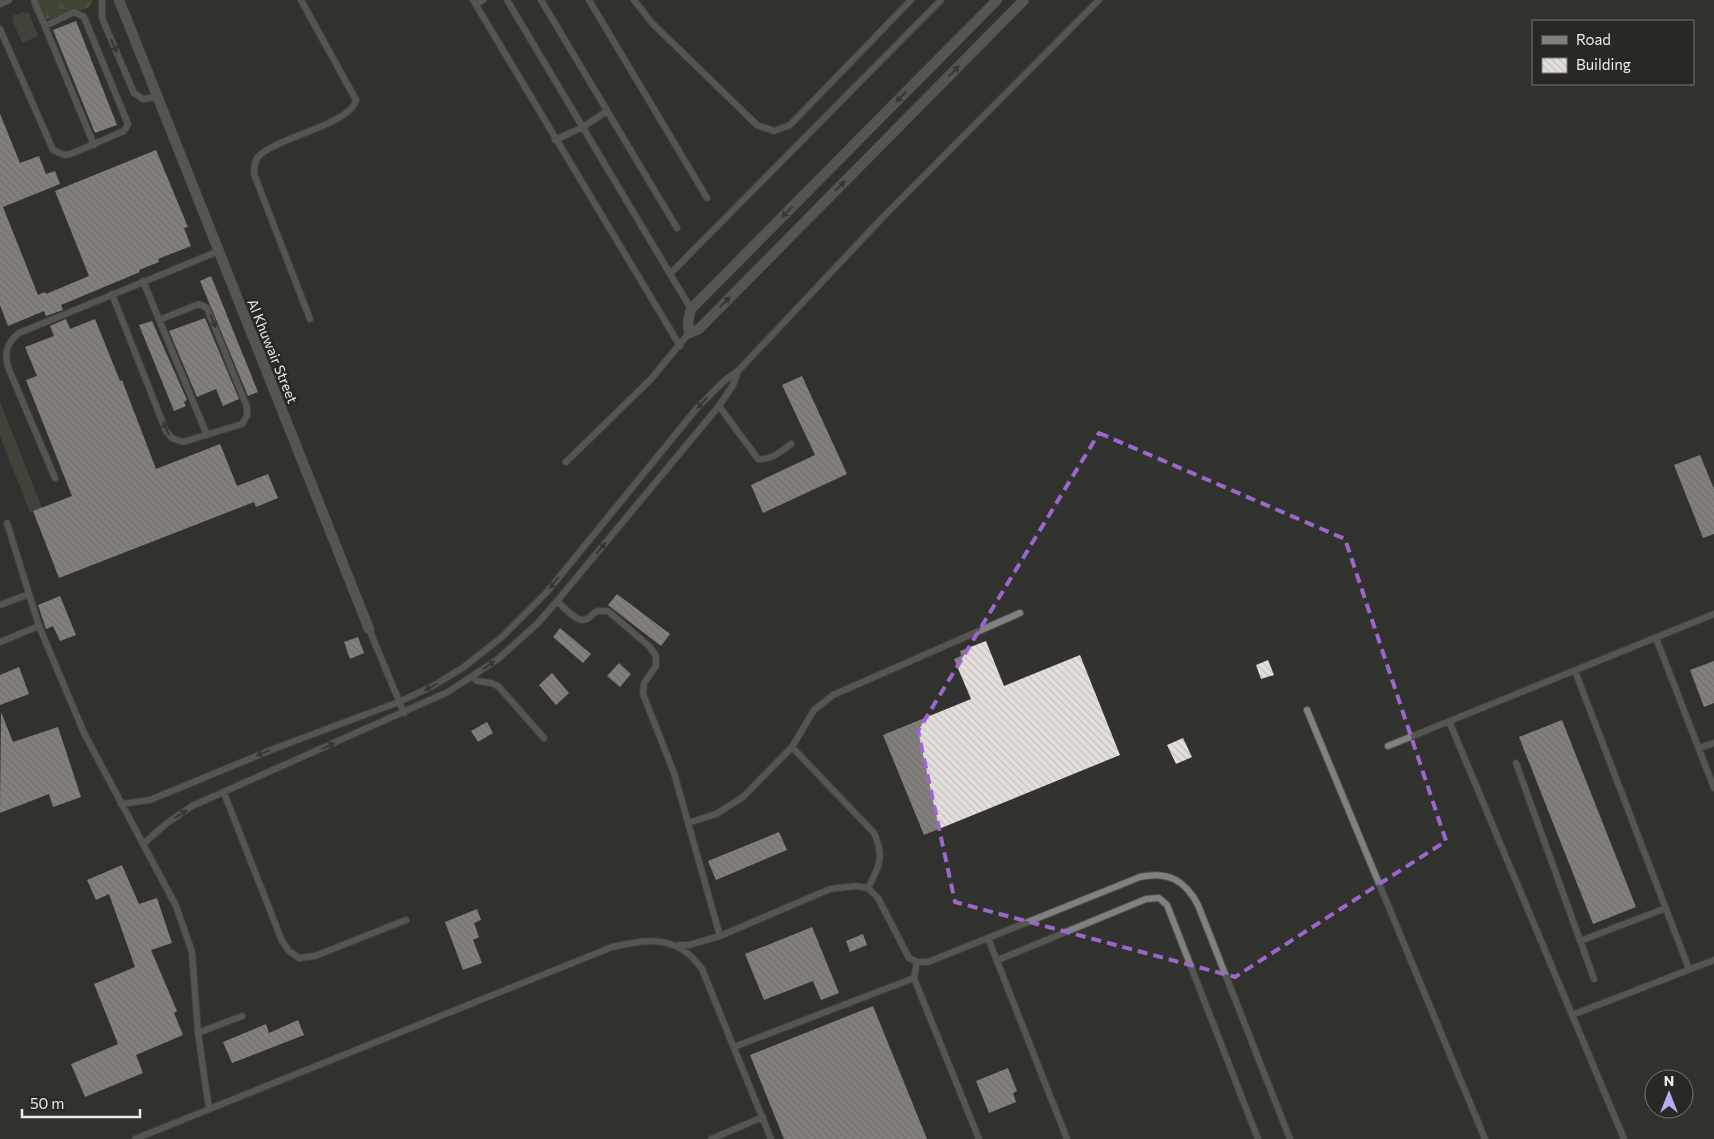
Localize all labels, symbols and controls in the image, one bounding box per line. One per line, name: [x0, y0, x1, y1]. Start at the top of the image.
legend: [1532, 20, 1694, 85]
text: Road: [1576, 30, 1611, 48]
one-way arrow: [110, 39, 118, 53]
text: Building: [1576, 55, 1631, 73]
one-way arrow: [948, 65, 960, 77]
one-way arrow: [895, 91, 907, 103]
one-way arrow: [833, 181, 845, 193]
one-way arrow: [781, 206, 793, 218]
street label: Al Khuwair Street: [244, 296, 302, 406]
one-way arrow: [719, 296, 731, 308]
one-way arrow: [209, 314, 217, 329]
one-way arrow: [696, 397, 708, 409]
one-way arrow: [161, 421, 169, 435]
one-way arrow: [595, 542, 606, 555]
one-way arrow: [549, 576, 560, 589]
one-way arrow: [482, 660, 496, 670]
one-way arrow: [423, 683, 438, 691]
one-way arrow: [321, 741, 335, 749]
one-way arrow: [256, 750, 271, 758]
one-way arrow: [174, 809, 187, 818]
north arrow: [1644, 1069, 1694, 1119]
text: N: [1664, 1072, 1674, 1089]
scale bar: [22, 1086, 140, 1118]
text: 50 m: [30, 1094, 64, 1112]

